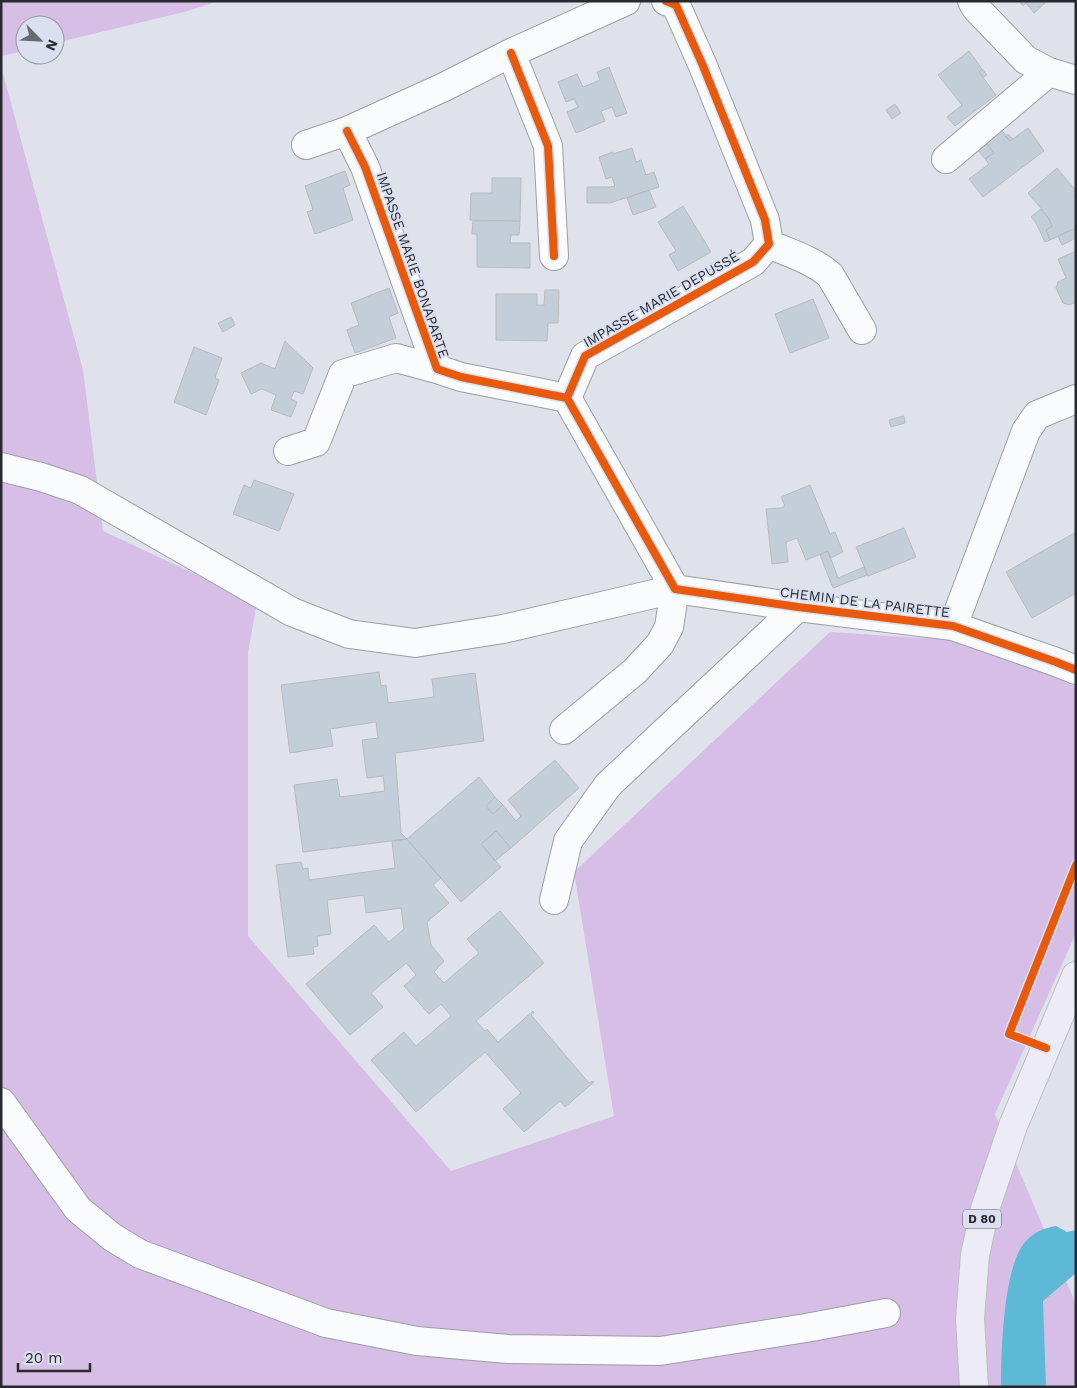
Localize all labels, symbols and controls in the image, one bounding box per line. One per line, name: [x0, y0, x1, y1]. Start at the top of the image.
north arrow: [15, 15, 65, 65]
text: N: [42, 37, 61, 53]
street label: IMPASSE MARIE BONAPARTE: [374, 170, 452, 360]
street label: IMPASSE MARIE DEPUSSÉ: [580, 248, 742, 350]
street label: CHEMIN DE LA PAIRETTE: [779, 584, 951, 620]
road number: D 80: [963, 1210, 1001, 1228]
scale bar: [18, 1340, 90, 1372]
text: 20 m: [25, 1349, 63, 1367]

